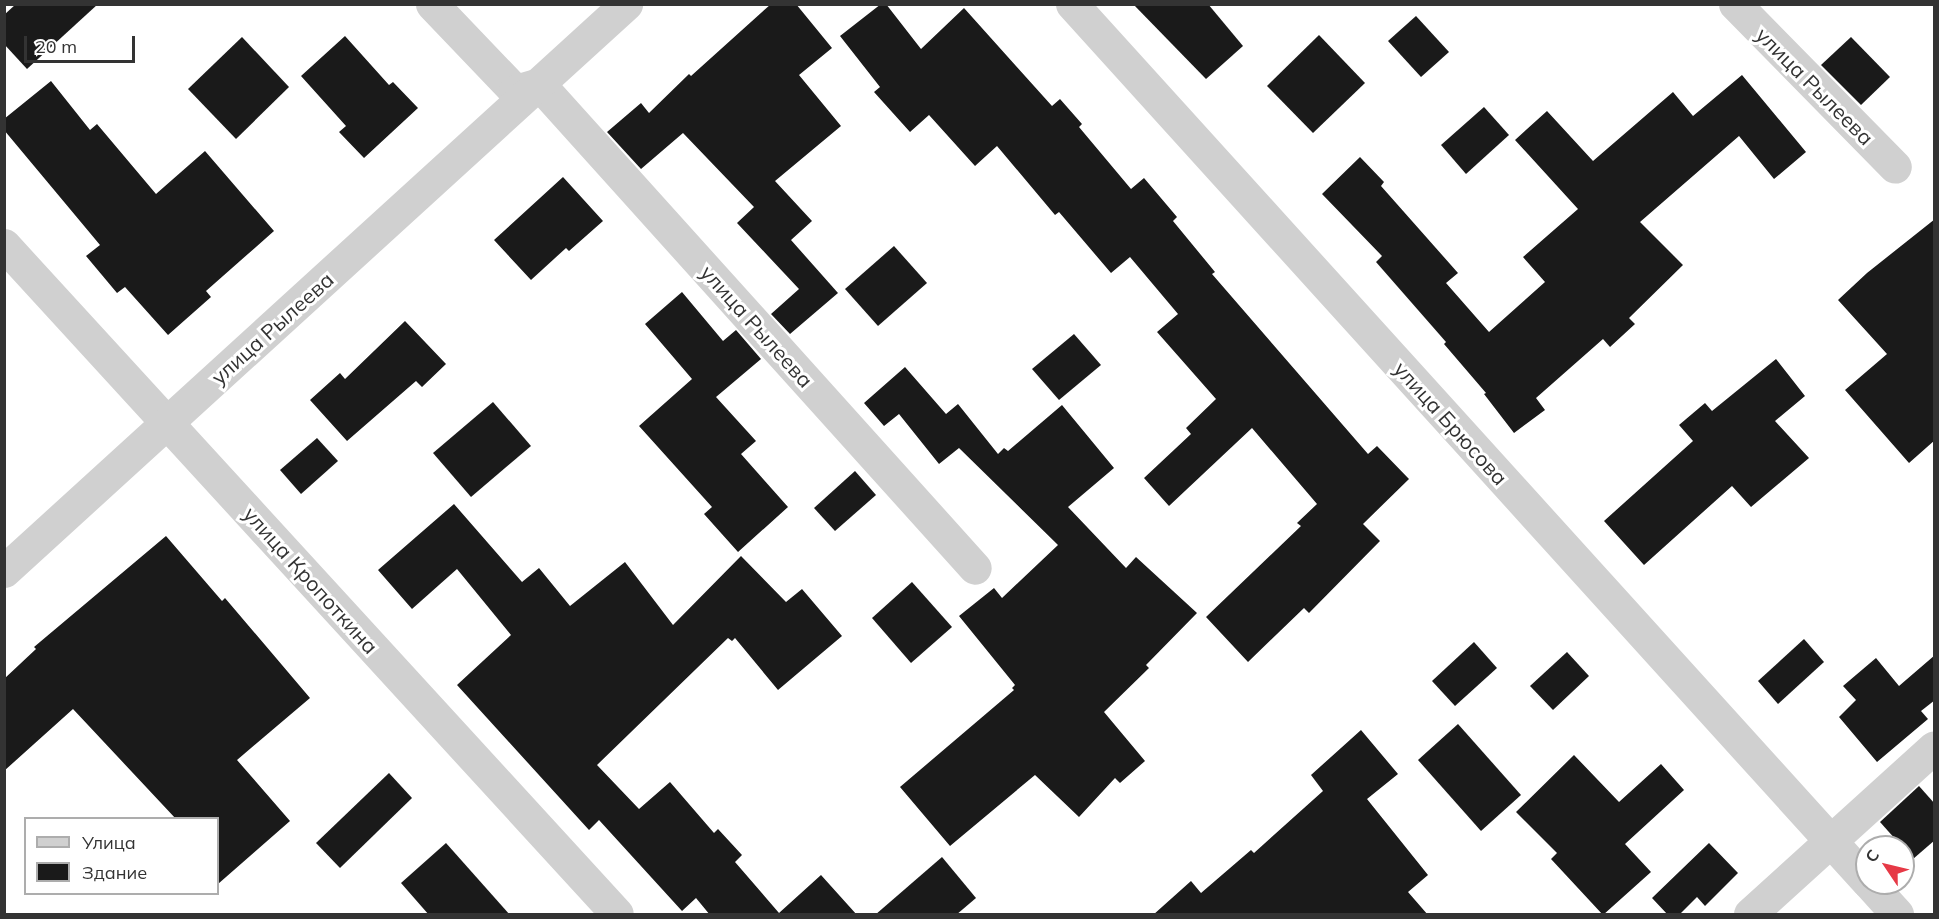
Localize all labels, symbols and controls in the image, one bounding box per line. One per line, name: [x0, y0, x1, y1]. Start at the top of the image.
street label: улица Рылеева: [1751, 22, 1879, 150]
scale bar: [27, 24, 138, 62]
text: 20 m: [35, 35, 77, 58]
street label: улица Рылеева: [695, 260, 819, 392]
street label: улица Рылеева: [206, 266, 338, 390]
street label: улица Брюсова: [1389, 356, 1513, 490]
street label: улица Кропоткина: [238, 501, 384, 659]
legend: [24, 817, 219, 895]
text: Улица: [82, 831, 136, 854]
north arrow: [1855, 835, 1915, 895]
text: С: [1861, 846, 1883, 866]
text: Здание: [82, 861, 147, 884]

